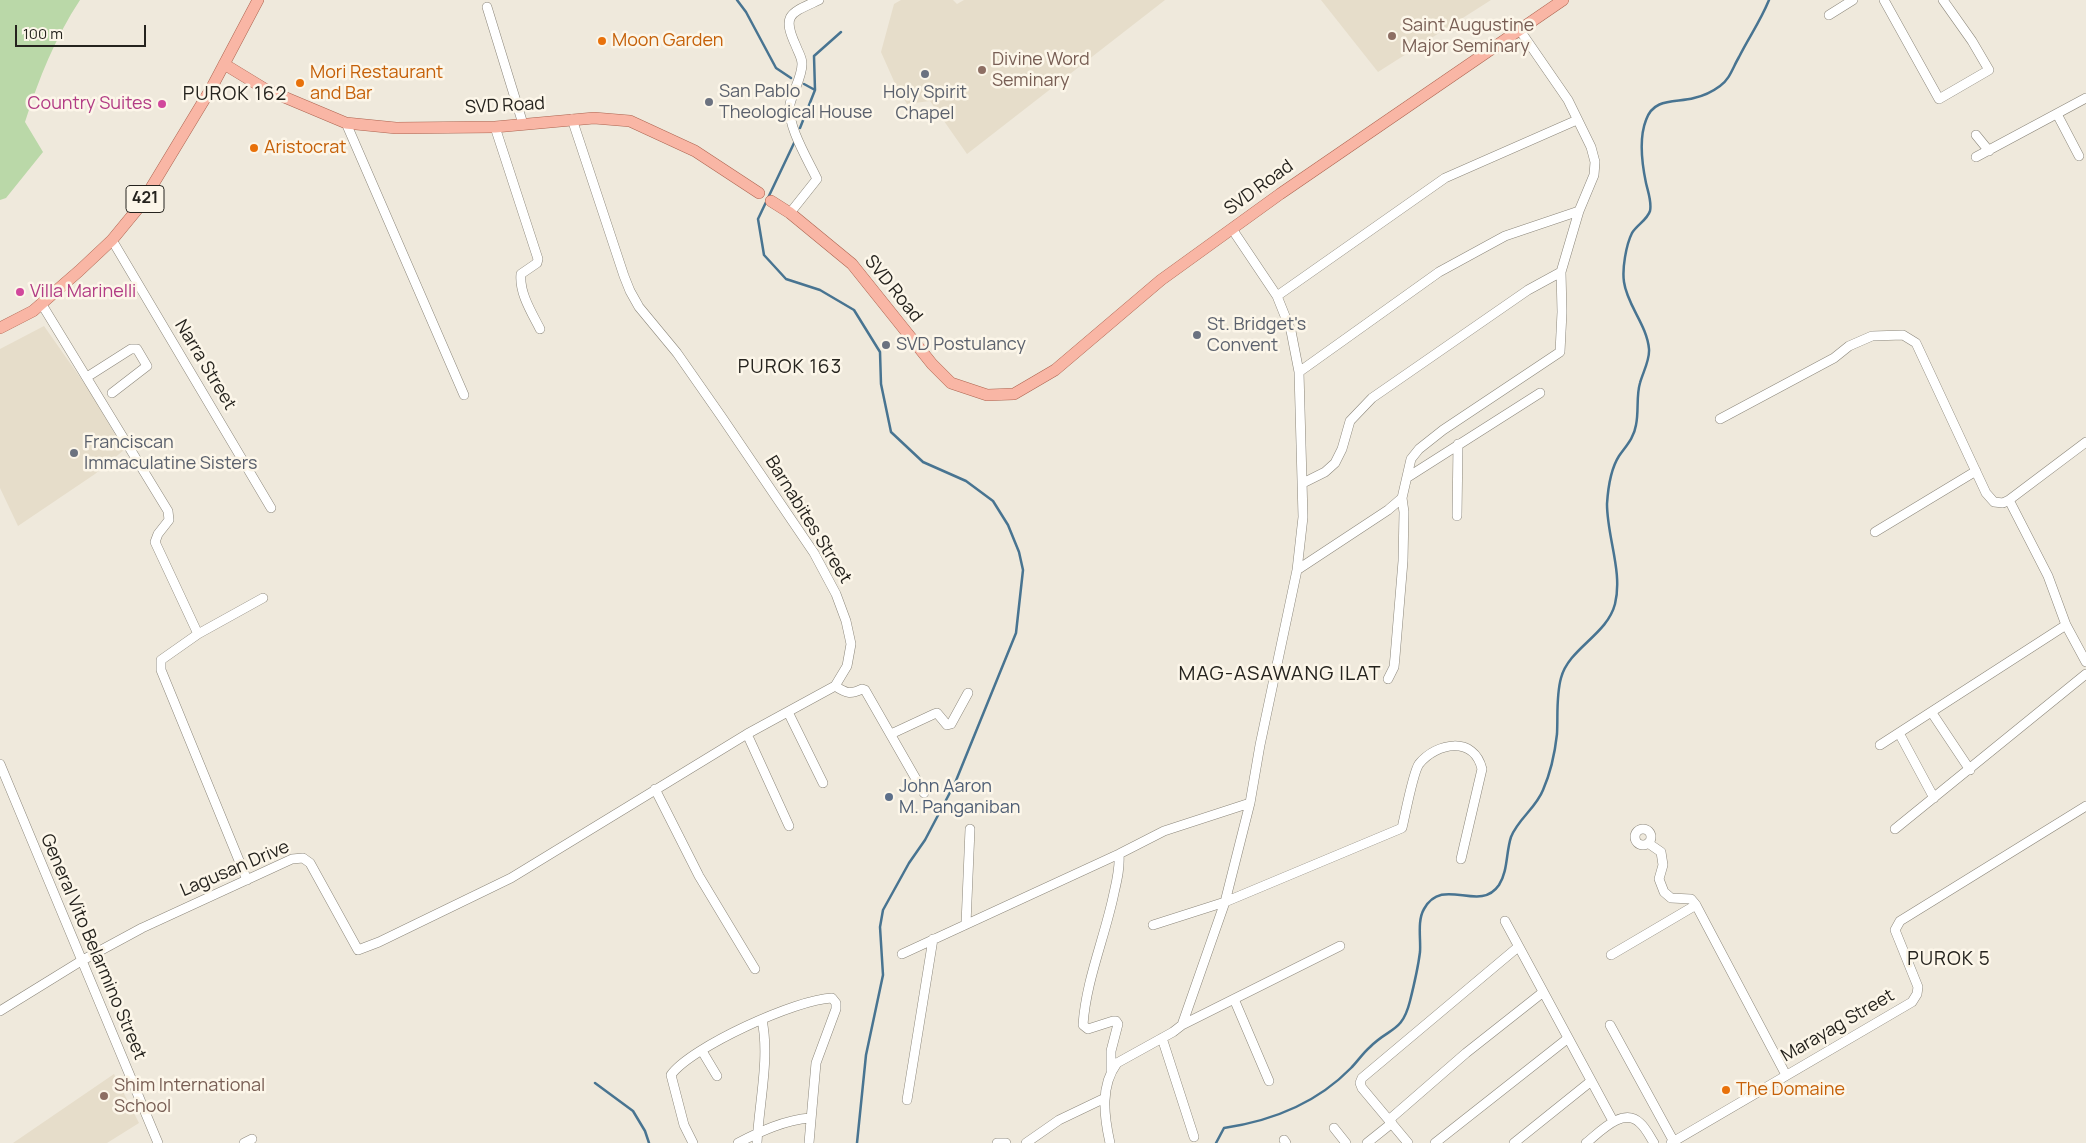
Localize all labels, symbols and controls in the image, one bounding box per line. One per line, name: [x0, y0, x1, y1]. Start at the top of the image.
scale bar: [18, 15, 149, 47]
place label: Saint Augustine Major Seminary: [1402, 15, 1534, 58]
text: 100 m: [23, 23, 63, 44]
place label: Moon Garden: [612, 30, 723, 52]
marker: Saint Augustine Major Seminary: [1386, 30, 1398, 42]
marker: Moon Garden: [596, 35, 608, 47]
place label: Divine Word Seminary: [992, 49, 1090, 92]
place label: Mori Restaurant and Bar: [310, 62, 443, 104]
marker: Divine Word Seminary: [976, 64, 988, 76]
marker: Holy Spirit Chapel: [919, 68, 931, 80]
marker: Mori Restaurant and Bar: [294, 77, 306, 89]
place label: San Pablo Theological House: [719, 81, 873, 124]
place label: Holy Spirit Chapel: [883, 82, 967, 125]
district label: PUROK 162: [182, 84, 288, 106]
place label: Country Suites: [28, 93, 152, 115]
street label: SVD Road: [465, 93, 545, 119]
marker: San Pablo Theological House: [703, 96, 715, 108]
marker: Country Suites: [156, 98, 168, 110]
place label: Aristocrat: [264, 137, 346, 159]
marker: Aristocrat: [248, 142, 260, 154]
street label: SVD Road: [1220, 156, 1298, 220]
road number: 421: [126, 185, 164, 212]
street label: SVD Road: [859, 251, 927, 327]
place label: Villa Marinelli: [30, 281, 136, 303]
marker: Villa Marinelli: [14, 286, 26, 298]
place label: St. Bridget's Convent: [1207, 314, 1306, 356]
street label: Narra Street: [170, 316, 240, 414]
marker: St. Bridget's Convent: [1191, 329, 1203, 341]
place label: SVD Postulancy: [896, 334, 1026, 356]
marker: SVD Postulancy: [880, 339, 892, 351]
district label: PUROK 163: [737, 357, 843, 379]
place label: Franciscan Immaculatine Sisters: [84, 432, 257, 474]
marker: Franciscan Immaculatine Sisters: [68, 447, 80, 459]
street label: Barnabites Street: [760, 452, 856, 588]
district label: MAG-ASAWANG ILAT: [1176, 662, 1384, 686]
place label: John Aaron M. Panganiban: [899, 776, 1020, 819]
marker: John Aaron M. Panganiban: [883, 791, 895, 803]
street label: General Vito Belarmino Street: [36, 831, 150, 1063]
street label: Lagusan Drive: [177, 836, 293, 902]
district label: PUROK 5: [1906, 949, 1992, 971]
street label: Marayag Street: [1778, 985, 1898, 1067]
place label: Shim International School: [114, 1075, 265, 1118]
place label: The Domaine: [1736, 1079, 1845, 1101]
marker: The Domaine: [1720, 1084, 1732, 1096]
marker: Shim International School: [98, 1090, 110, 1102]

